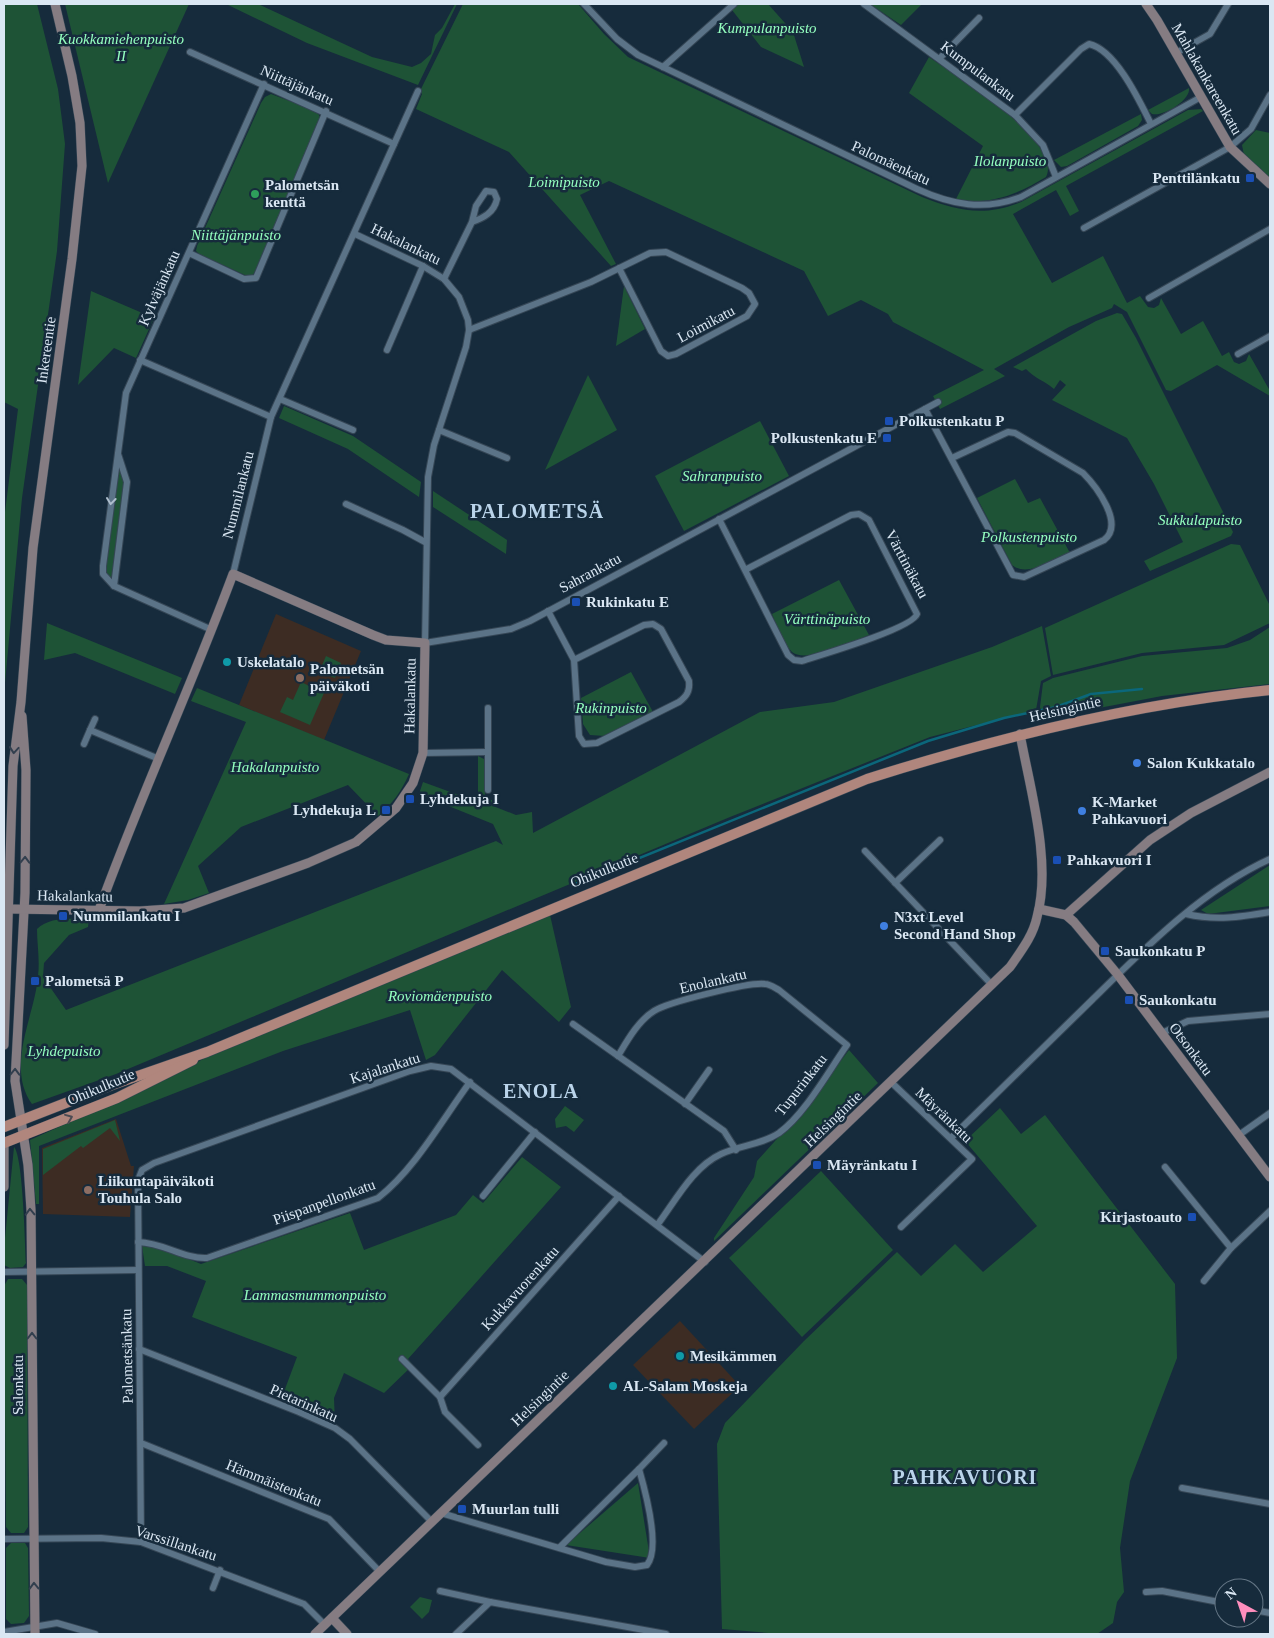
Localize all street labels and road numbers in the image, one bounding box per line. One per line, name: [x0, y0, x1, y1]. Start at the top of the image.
street label: Mahlakankareenkatu: [1169, 21, 1246, 138]
street label: Kumpulankatu: [938, 38, 1019, 105]
street label: Niittäjänkatu: [258, 62, 336, 108]
street label: Palomäenkatu: [849, 138, 933, 188]
street label: Hakalankatu: [368, 220, 444, 268]
street label: Kylväjänkatu: [135, 247, 183, 328]
street label: Loimikatu: [675, 302, 738, 346]
street label: Inkereentie: [33, 315, 59, 385]
street label: Nummilankatu: [219, 449, 257, 541]
street label: Värttinäkatu: [882, 527, 932, 601]
street label: Sahrankatu: [556, 550, 624, 596]
street label: Hakalankatu: [401, 657, 419, 734]
street label: Helsingintie: [1027, 693, 1103, 725]
street label: Ohikulkutie: [568, 849, 641, 891]
street label: Hakalankatu: [37, 887, 114, 905]
street label: Enolankatu: [678, 965, 749, 996]
street label: Otsonkatu: [1166, 1020, 1216, 1079]
street label: Kajalankatu: [348, 1049, 422, 1087]
street label: Tupurinkatu: [772, 1051, 830, 1119]
street label: Ohikulkutie: [65, 1066, 137, 1108]
street label: Mäyränkatu: [912, 1084, 976, 1146]
street label: Helsingintie: [801, 1088, 865, 1150]
street label: Piispanpellonkatu: [271, 1176, 378, 1228]
street label: Kukkavuorenkatu: [478, 1242, 562, 1333]
street label: Palometsänkatu: [118, 1308, 136, 1404]
street label: Salonkatu: [10, 1355, 26, 1415]
street label: Helsingintie: [508, 1367, 572, 1429]
street label: Pietarinkatu: [268, 1381, 341, 1425]
street label: Hämmäistenkatu: [224, 1457, 325, 1510]
street label: Varssillankatu: [133, 1522, 219, 1564]

